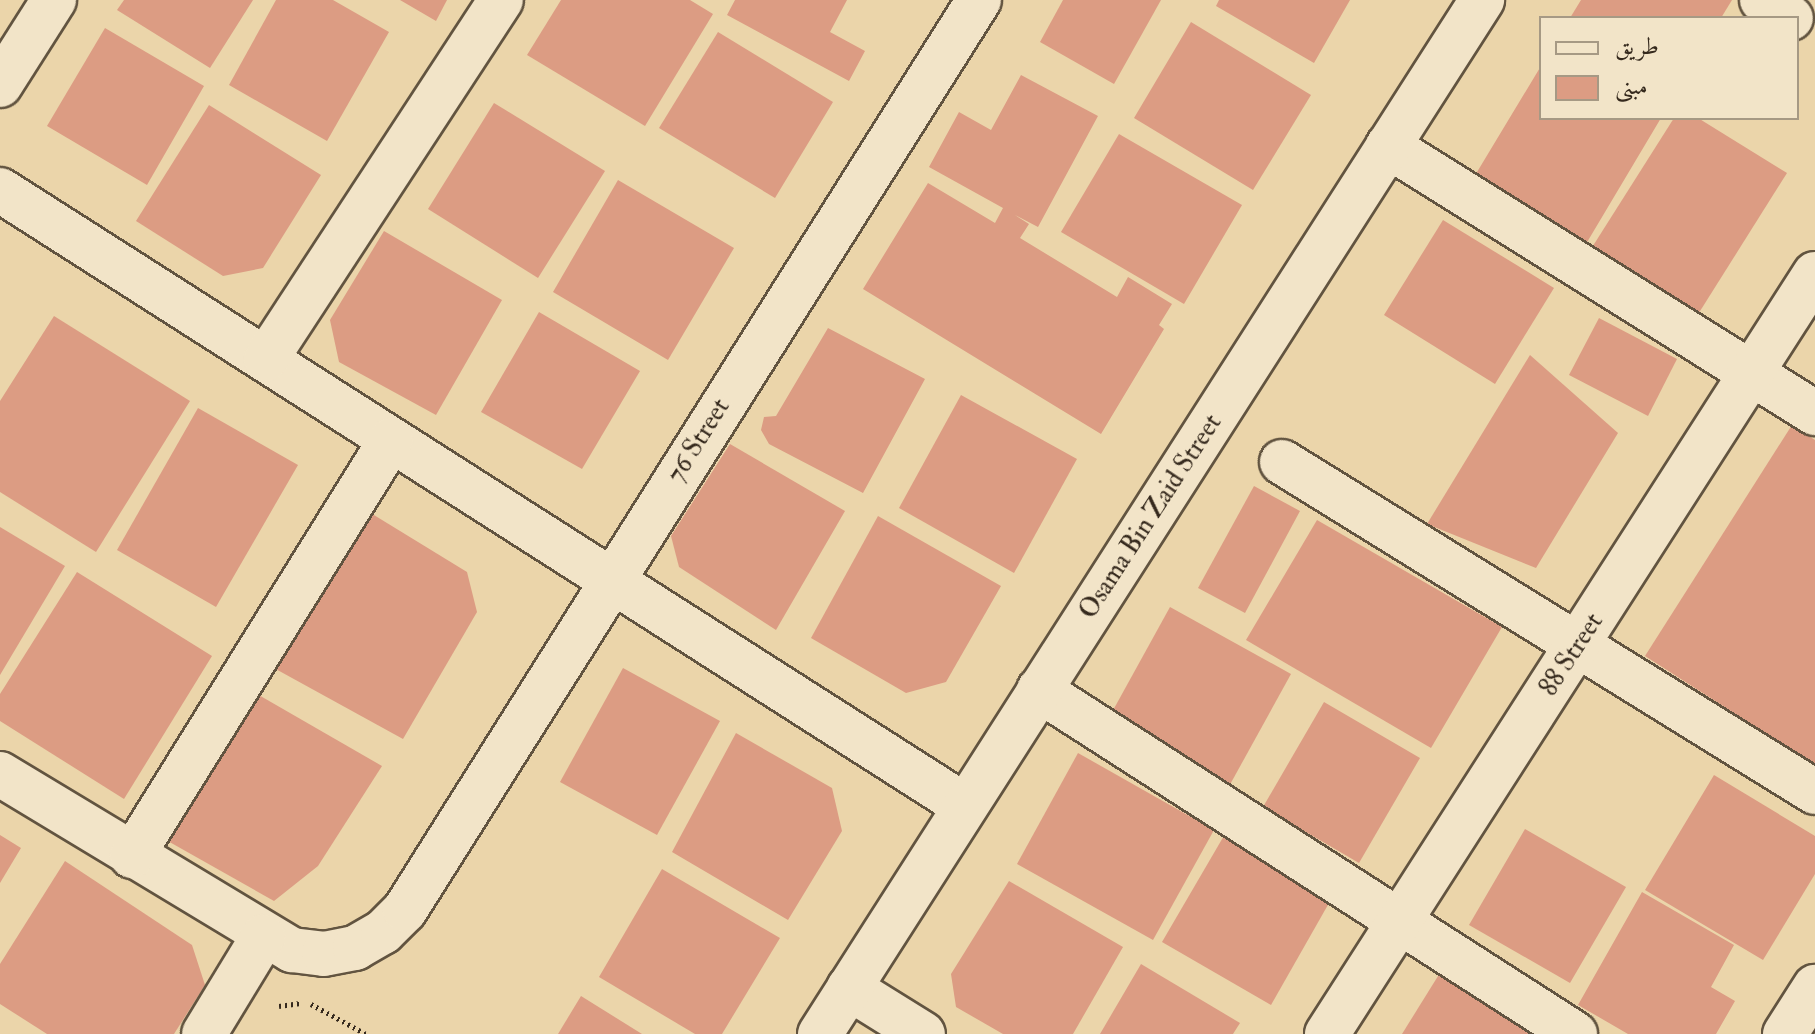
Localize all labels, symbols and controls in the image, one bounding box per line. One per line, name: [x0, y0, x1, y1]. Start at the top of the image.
legend: [1539, 16, 1799, 120]
text: طريق: [1615, 31, 1659, 62]
text: مبنى: [1615, 71, 1648, 102]
street label: 76 Street: [661, 393, 737, 489]
street label: Osama Bin Zaid Street: [1073, 409, 1229, 625]
street label: 88 Street: [1534, 608, 1610, 702]

